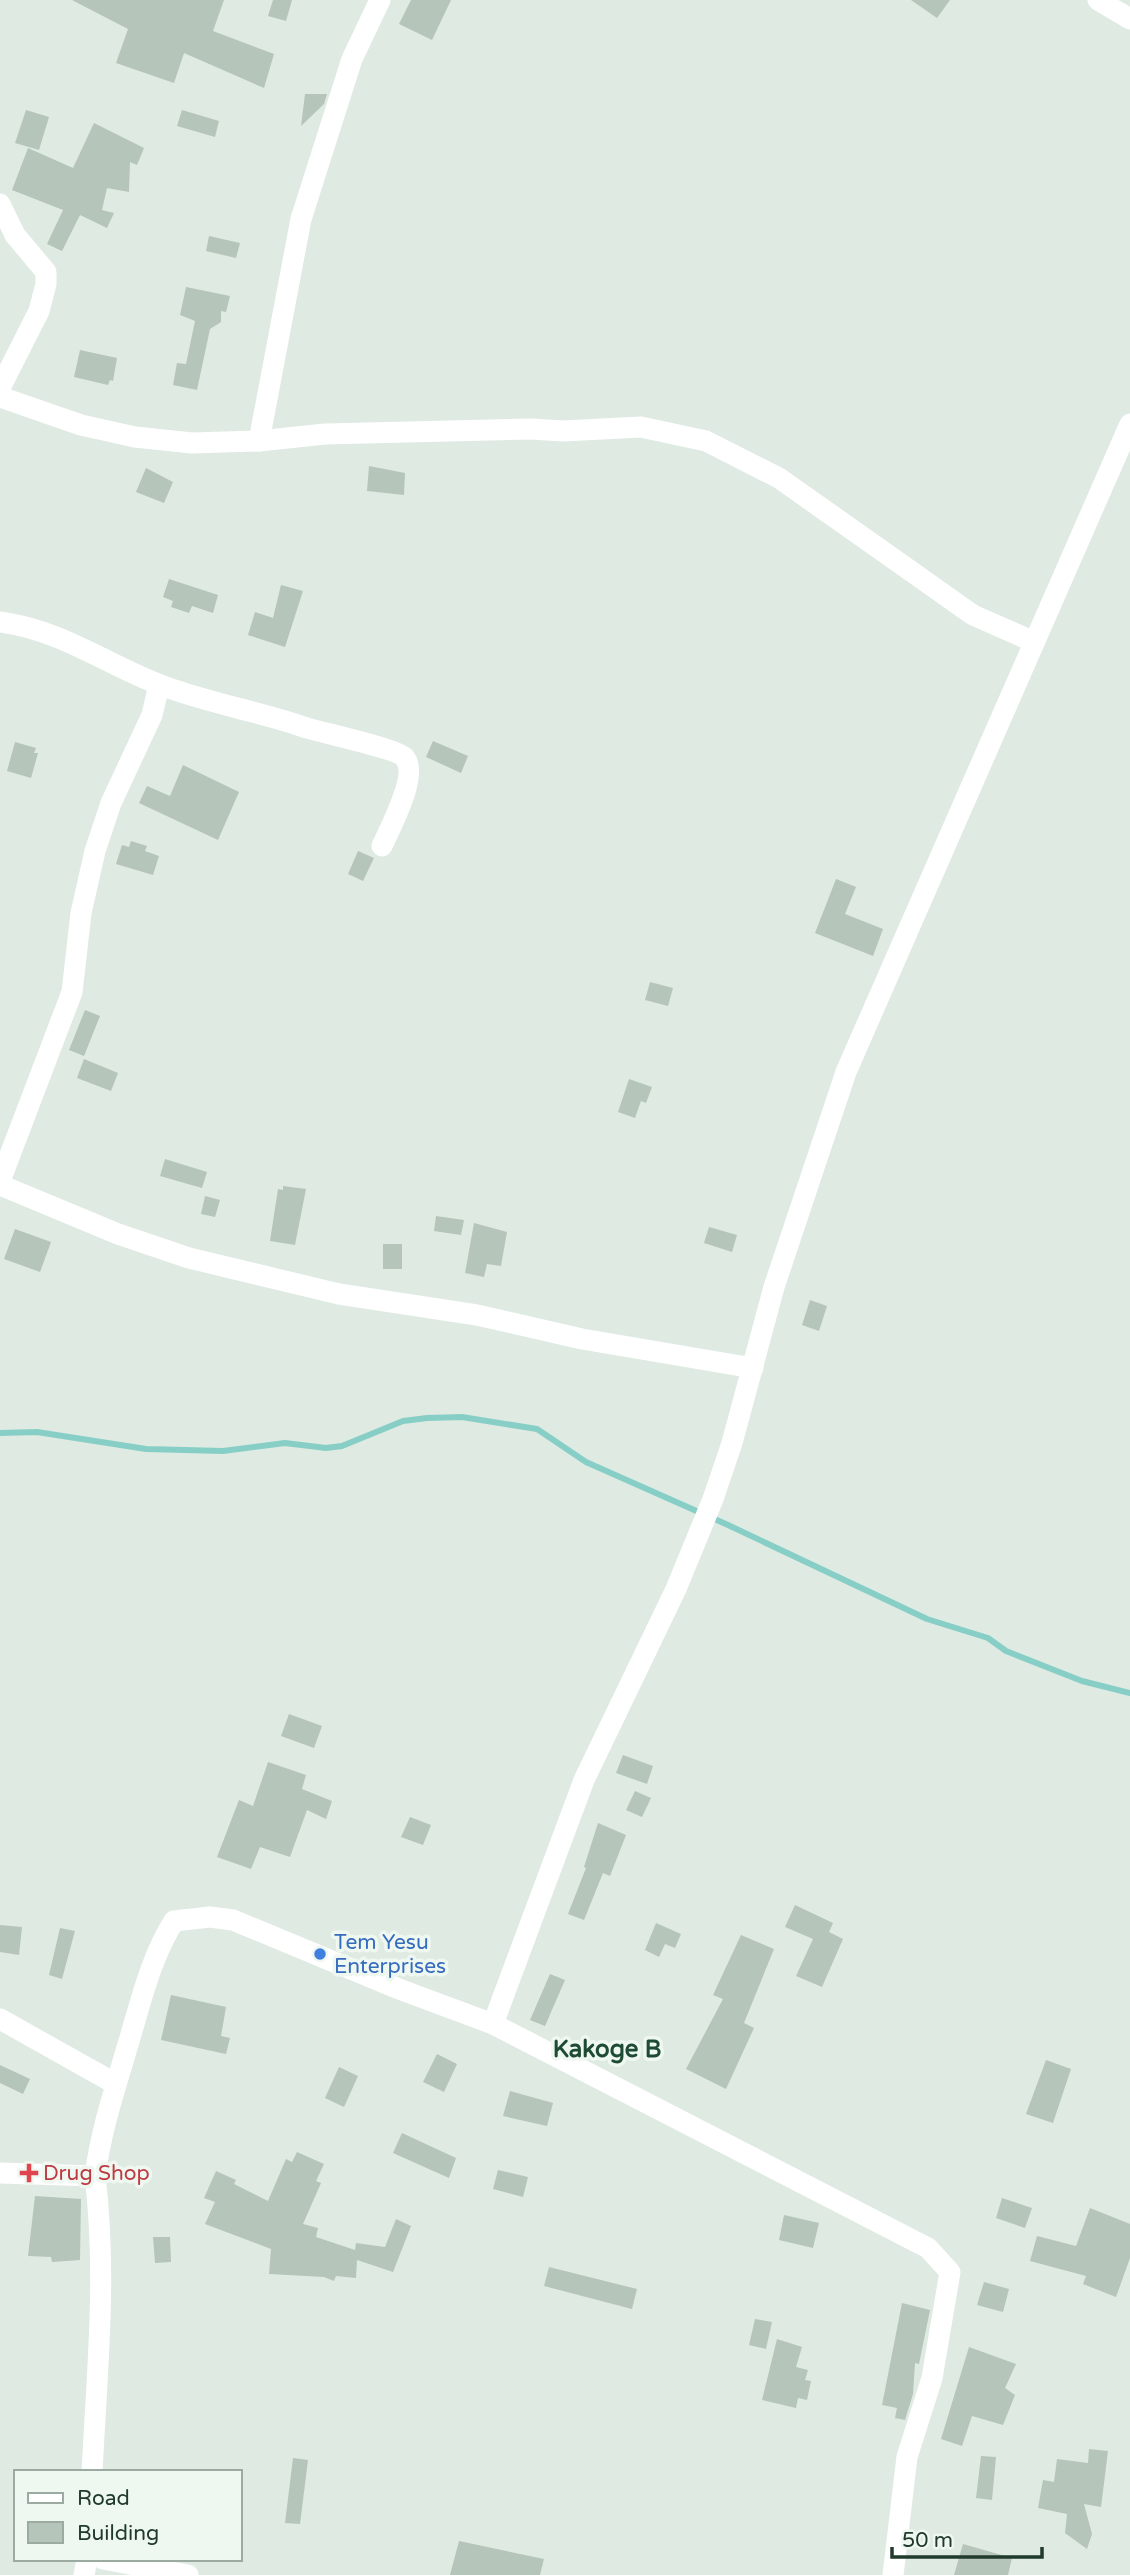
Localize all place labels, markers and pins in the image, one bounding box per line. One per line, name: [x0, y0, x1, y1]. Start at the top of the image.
place label: Tem Yesu Enterprises: [334, 1930, 446, 1979]
marker: Tem Yesu Enterprises: [312, 1946, 328, 1962]
place label: Drug Shop: [43, 2161, 150, 2186]
marker: Drug Shop: [21, 2165, 37, 2181]

